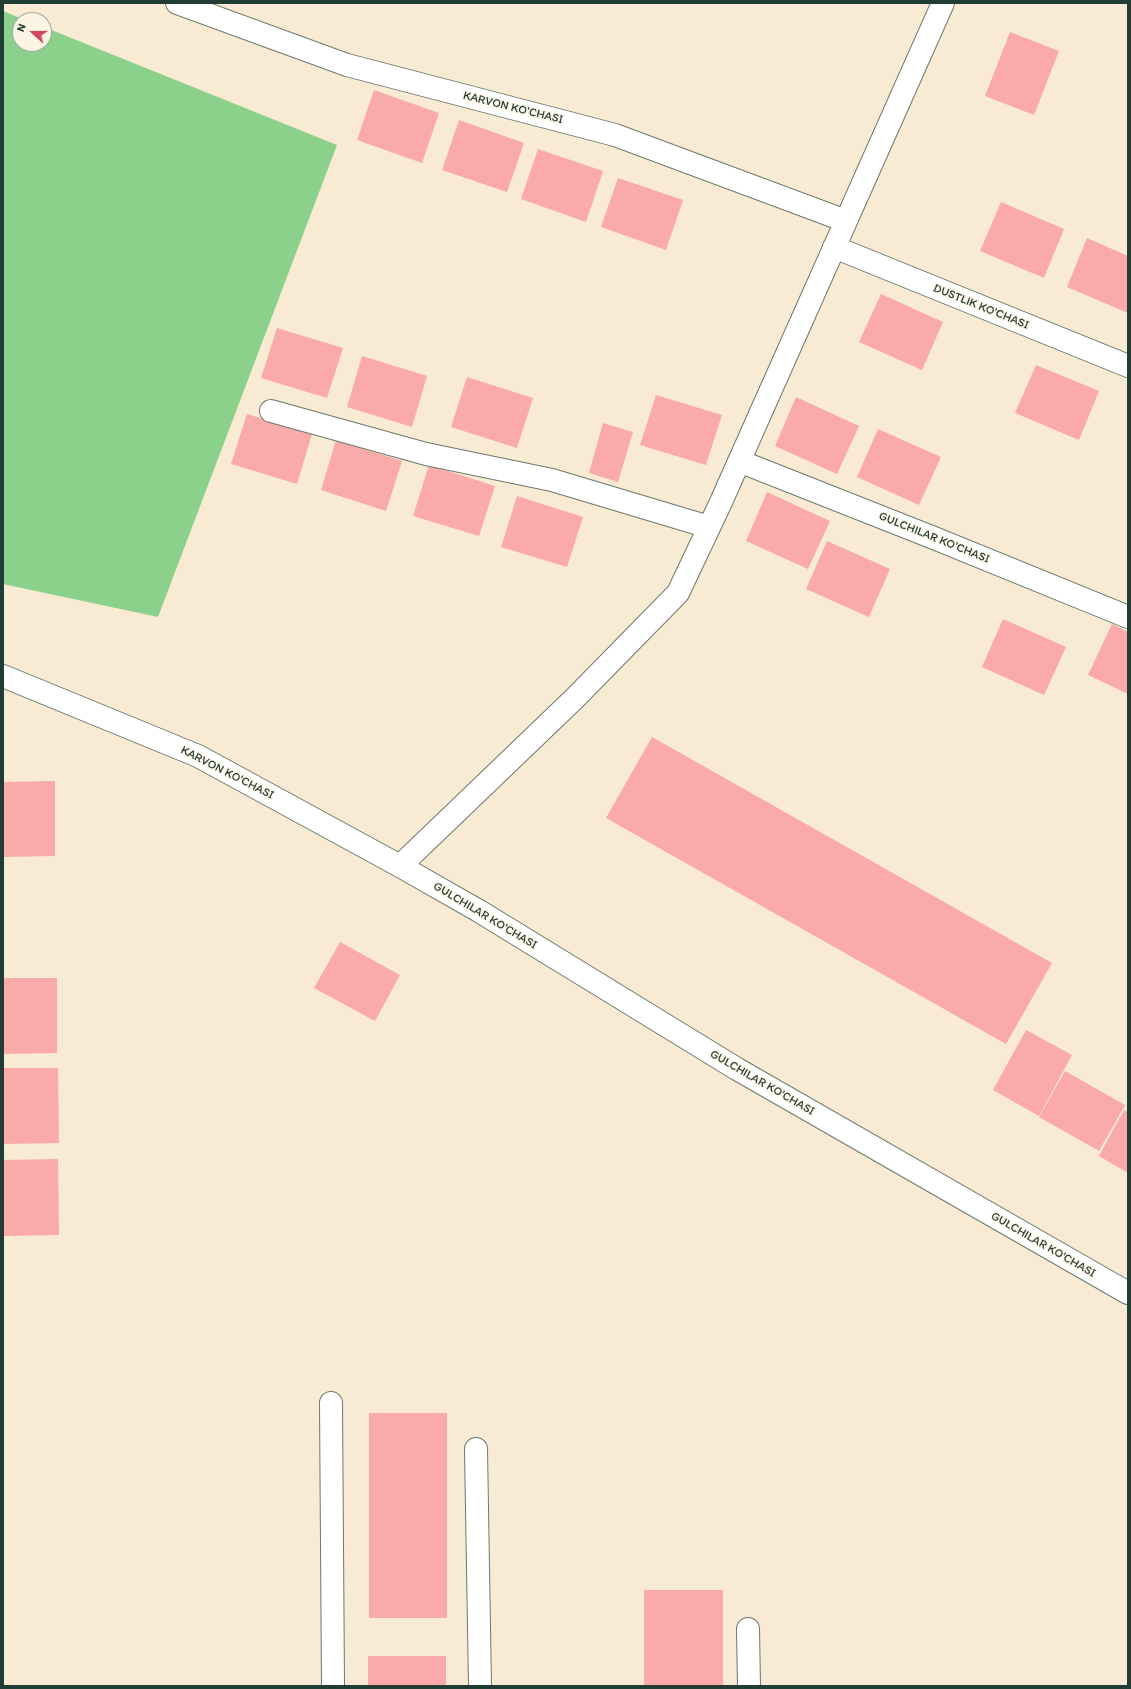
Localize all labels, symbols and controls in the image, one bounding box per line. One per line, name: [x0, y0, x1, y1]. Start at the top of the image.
north arrow: [12, 12, 52, 52]
text: N: [14, 22, 29, 34]
street label: KARVON KO'CHASI: [461, 89, 565, 127]
street label: DUSTLIK KO'CHASI: [931, 281, 1031, 333]
street label: GULCHILAR KO'CHASI: [876, 509, 992, 567]
street label: KARVON KO'CHASI: [178, 743, 276, 803]
street label: GULCHILAR KO'CHASI: [430, 879, 540, 953]
street label: GULCHILAR KO'CHASI: [707, 1047, 817, 1119]
street label: GULCHILAR KO'CHASI: [988, 1209, 1098, 1281]

